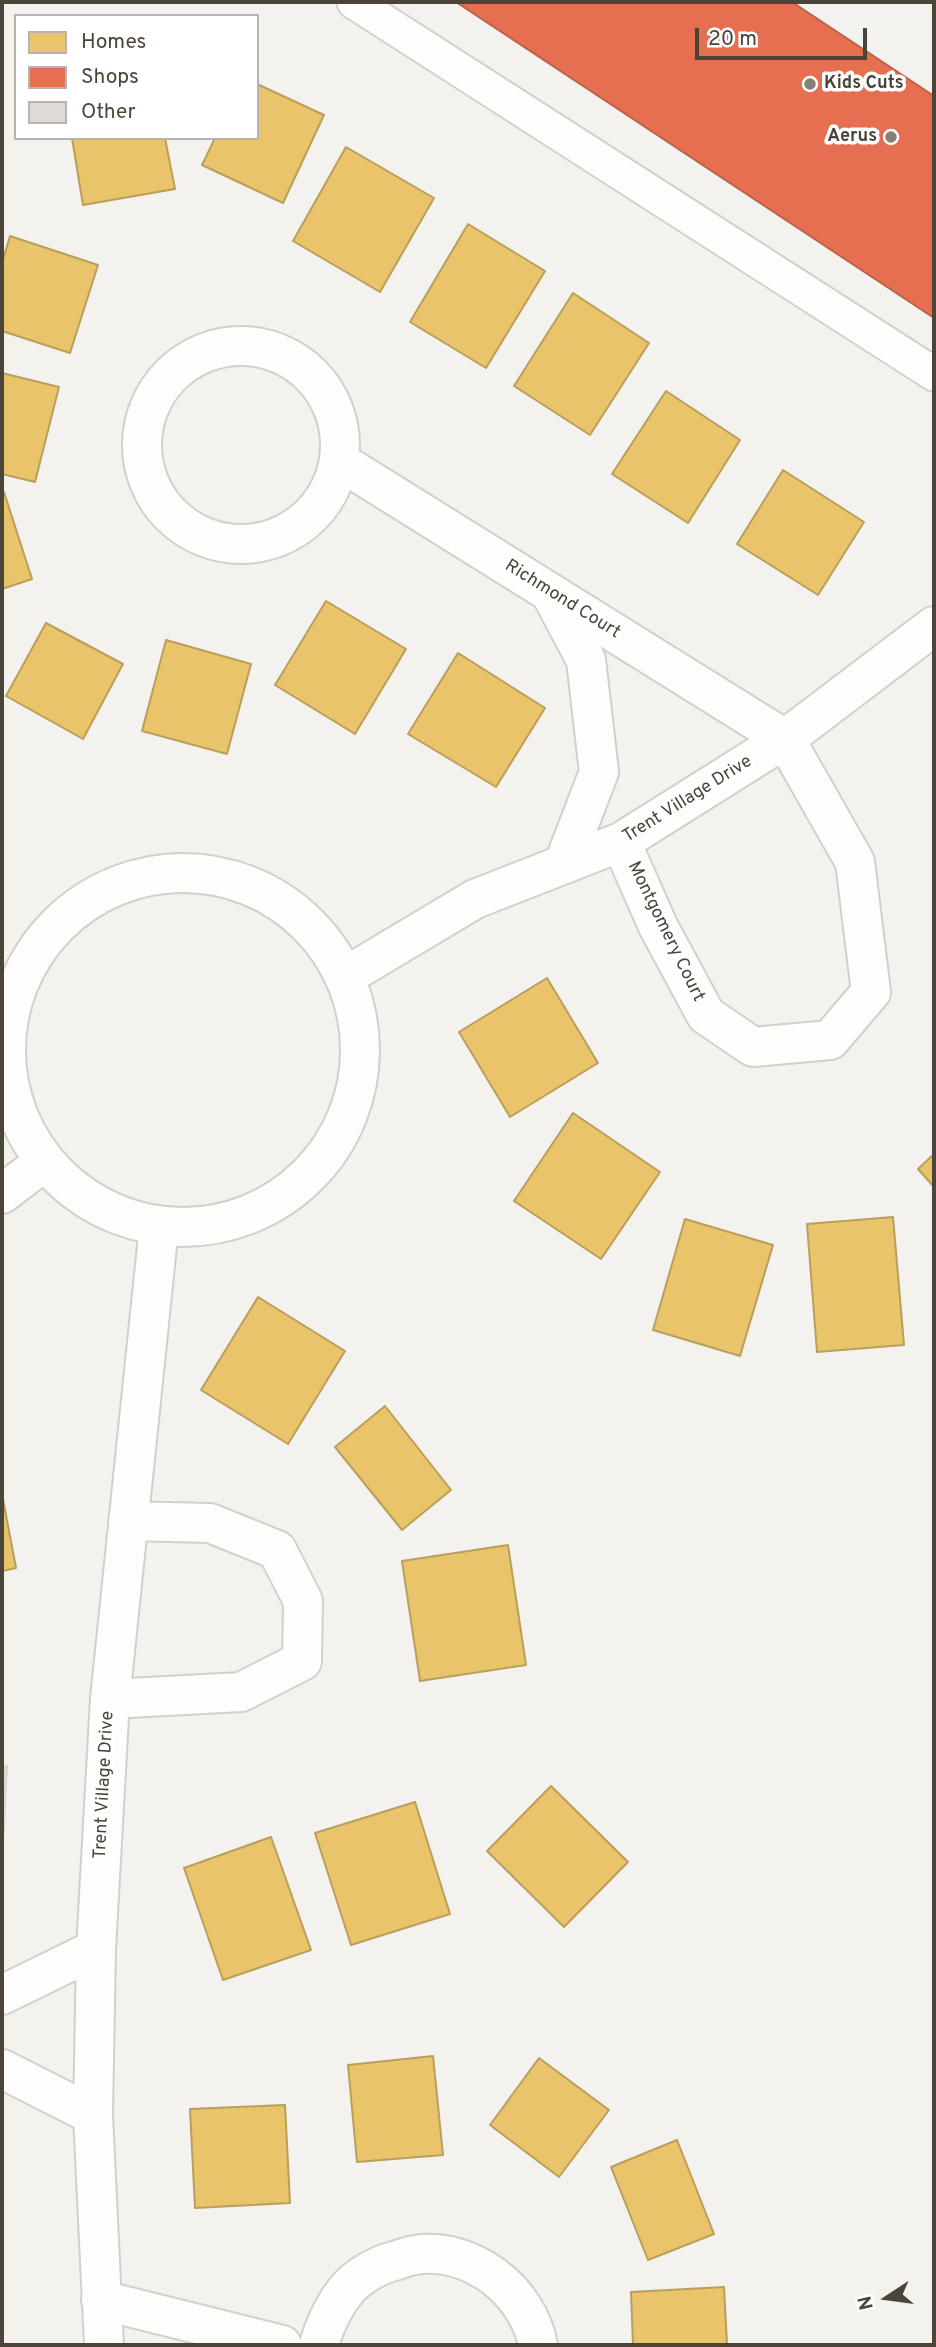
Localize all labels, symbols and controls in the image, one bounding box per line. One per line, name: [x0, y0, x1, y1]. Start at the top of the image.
legend: [14, 14, 259, 140]
scale bar: [698, 14, 870, 58]
text: 20 m: [708, 26, 757, 53]
text: Homes: [81, 29, 146, 56]
text: Shops: [81, 64, 139, 91]
place label: Kids Cuts: [824, 73, 904, 95]
marker: Kids Cuts: [802, 76, 818, 92]
text: Other: [81, 99, 136, 126]
place label: Aerus: [827, 126, 877, 148]
marker: Aerus: [883, 129, 899, 145]
street label: Richmond Court: [500, 556, 624, 644]
street label: Trent Village Drive: [619, 752, 757, 848]
street label: Montgomery Court: [622, 858, 708, 1006]
street label: Trent Village Drive: [90, 1710, 120, 1860]
north arrow: [852, 2263, 922, 2333]
text: N: [853, 2293, 880, 2312]

